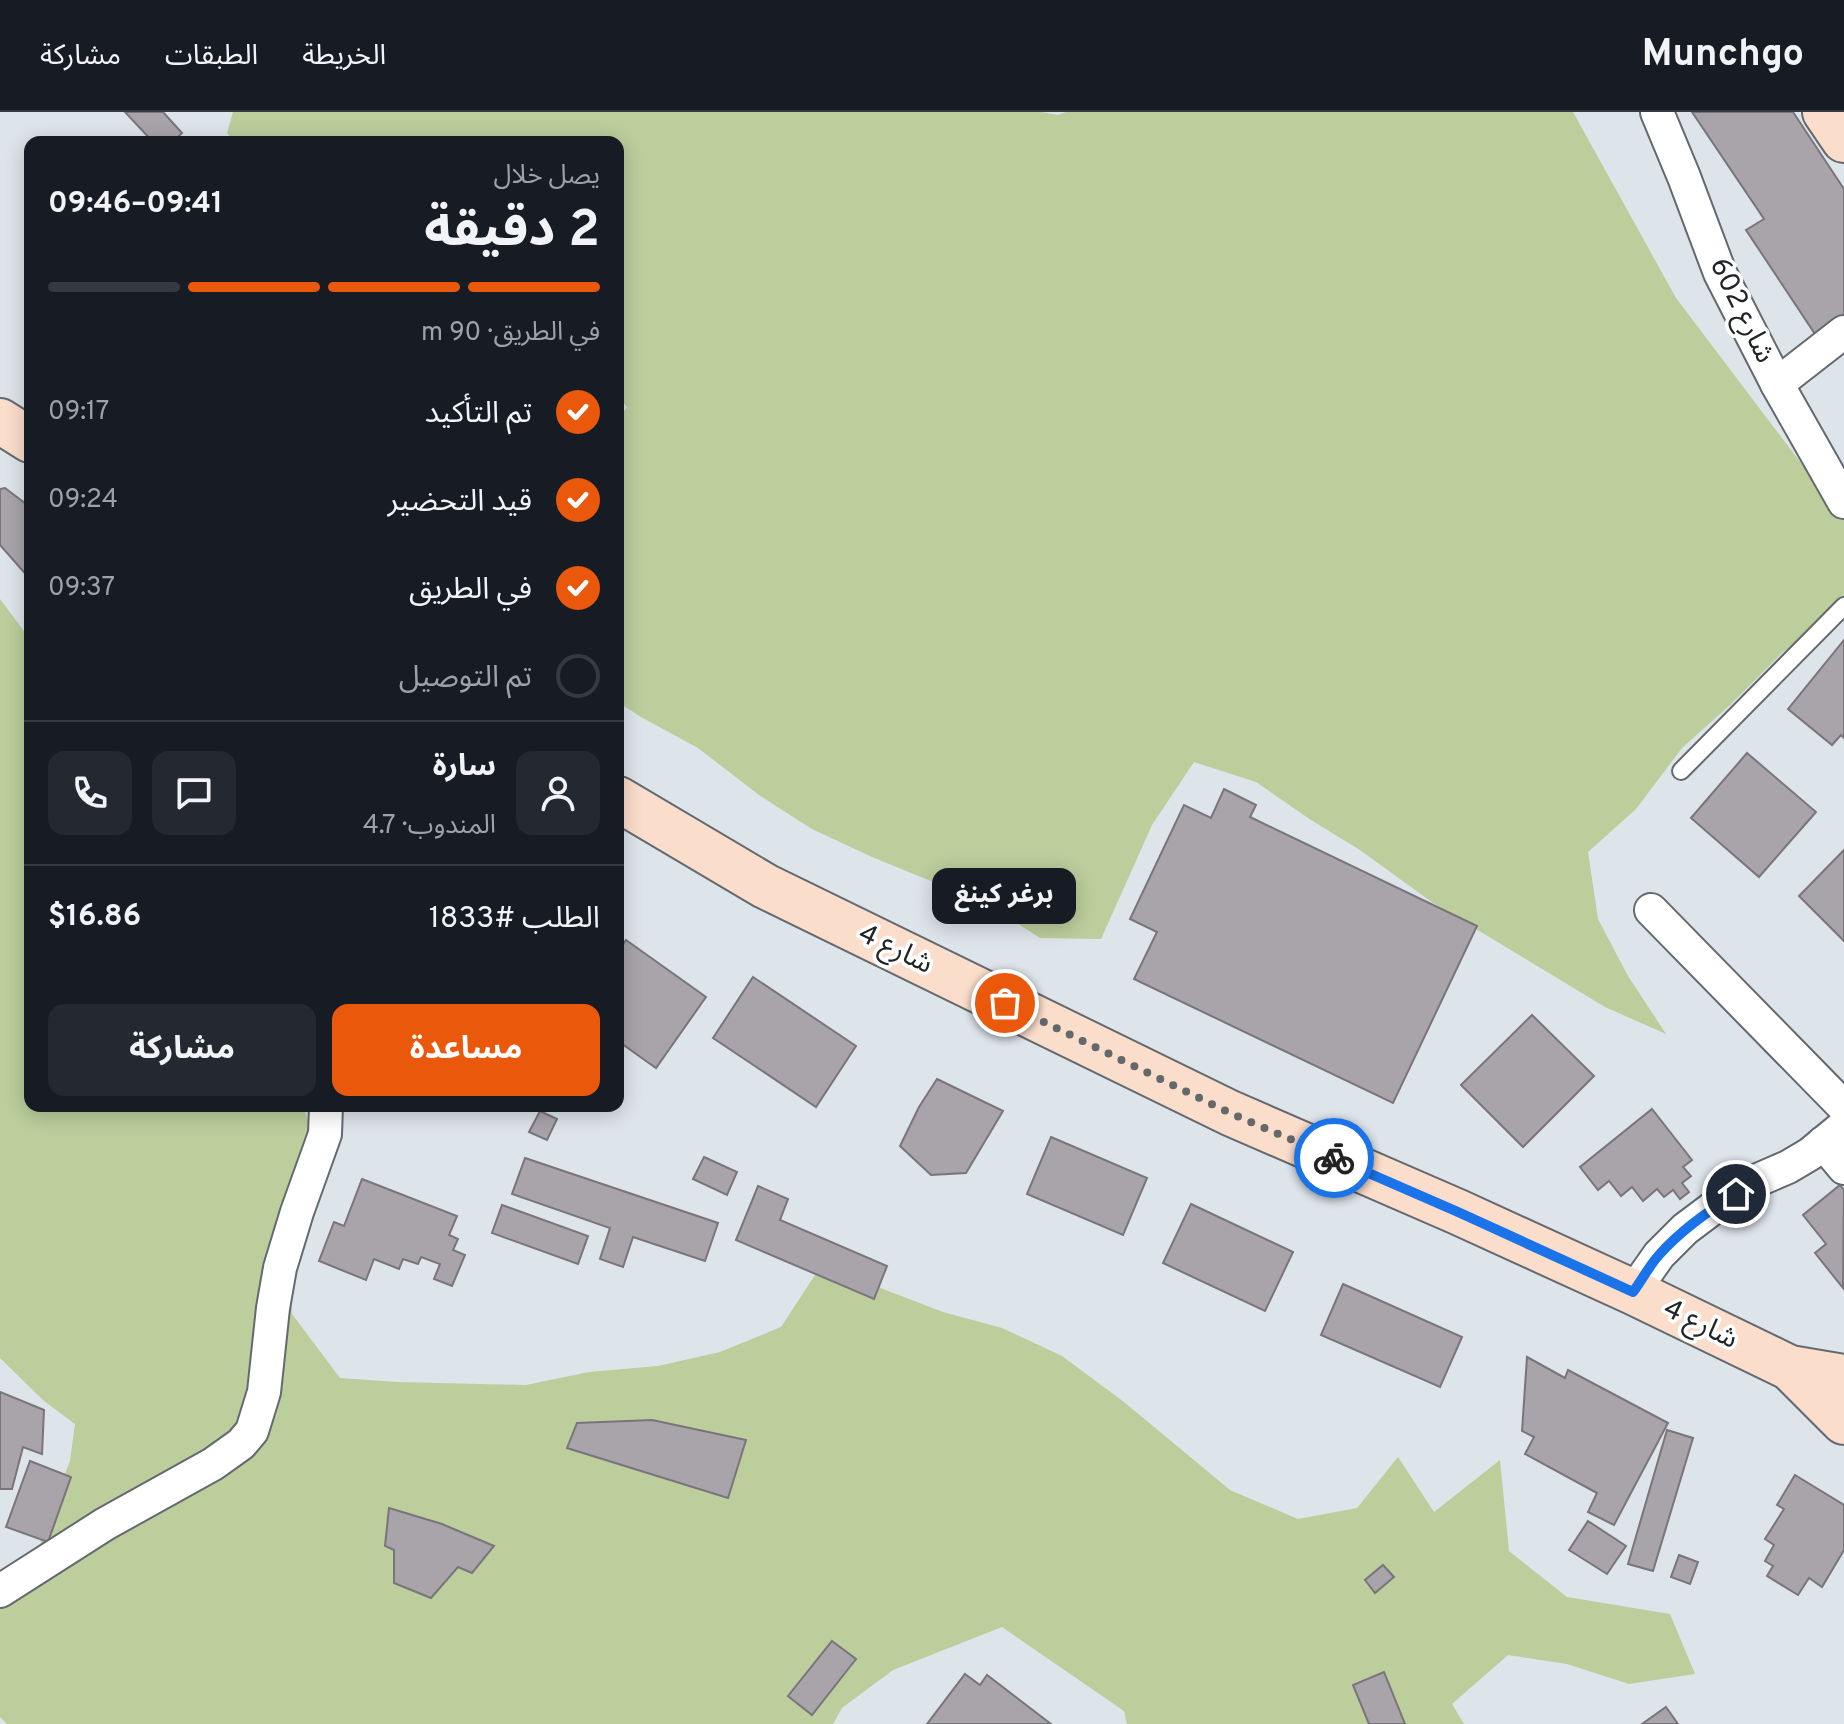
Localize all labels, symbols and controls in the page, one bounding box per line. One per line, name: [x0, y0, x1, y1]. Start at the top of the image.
text: Munchgo: [1642, 31, 1804, 80]
text: مشاركة: [40, 39, 121, 75]
text: الطبقات: [165, 39, 258, 75]
text: الخريطة: [302, 39, 386, 75]
text: يصل خلال: [494, 160, 600, 193]
text: 09:41–09:46: [48, 186, 223, 223]
text: 2 دقيقة: [424, 199, 600, 265]
street label: شارع 602: [1700, 252, 1782, 370]
text: في الطريق · 90 m: [421, 317, 600, 350]
icon: check: [556, 390, 600, 434]
text: 09:17: [48, 396, 109, 429]
text: تم التأكيد: [425, 396, 532, 433]
icon: check: [556, 478, 600, 522]
text: 09:24: [48, 484, 118, 517]
text: قيد التحضير: [388, 484, 532, 521]
icon: check: [556, 566, 600, 610]
text: 09:37: [48, 572, 115, 605]
text: في الطريق: [409, 572, 532, 609]
text: تم التوصيل: [399, 660, 532, 697]
text: سارة: [433, 749, 496, 786]
button: phone: [48, 751, 132, 835]
button: chat: [152, 751, 236, 835]
button: person: [516, 751, 600, 835]
text: المندوب · 4.7: [363, 810, 496, 843]
callout: برغر كينغ: [933, 867, 1077, 923]
text: برغر كينغ: [954, 879, 1054, 912]
text: $16.86: [48, 899, 141, 936]
text: الطلب #1833: [429, 901, 600, 938]
street label: شارع 4: [852, 917, 938, 983]
pin: [971, 969, 1039, 1037]
icon: bag: [983, 981, 1027, 1025]
button: مشاركة: [48, 1004, 316, 1096]
button: مساعدة: [332, 1004, 600, 1096]
courier: [1294, 1118, 1374, 1198]
icon: bike: [1312, 1136, 1356, 1180]
pin: [1702, 1160, 1770, 1228]
icon: home: [1714, 1172, 1758, 1216]
street label: شارع 4: [1657, 1292, 1743, 1358]

